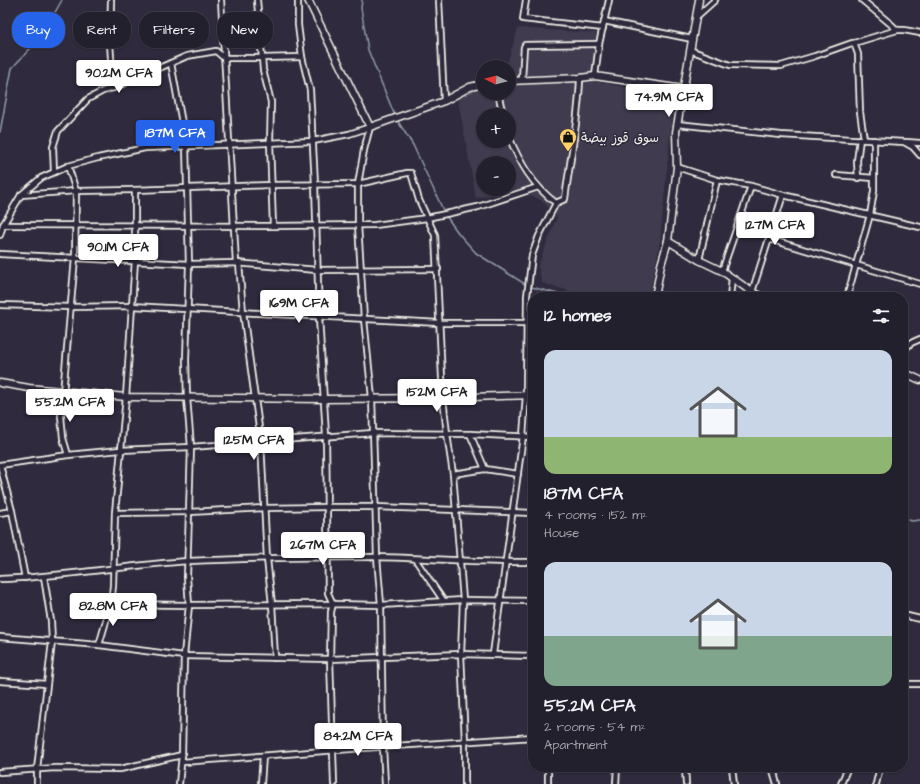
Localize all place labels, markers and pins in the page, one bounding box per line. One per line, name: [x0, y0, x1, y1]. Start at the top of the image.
pin: 90.2M CFA: [73, 60, 165, 94]
pin: 74.9M CFA: [623, 84, 715, 118]
pin: 187M CFA: [134, 120, 216, 154]
shop icon: سوق قوز بيضة: [558, 127, 578, 152]
place label: سوق قوز بيضة: [581, 129, 659, 147]
pin: 127M CFA: [734, 212, 816, 246]
pin: 90.1M CFA: [72, 234, 164, 268]
pin: 169M CFA: [258, 290, 340, 324]
pin: 152M CFA: [396, 379, 478, 413]
pin: 55.2M CFA: [24, 389, 116, 423]
pin: 125M CFA: [213, 427, 295, 461]
pin: 267M CFA: [282, 532, 364, 566]
pin: 82.8M CFA: [67, 593, 159, 627]
pin: 84.2M CFA: [312, 723, 404, 757]

